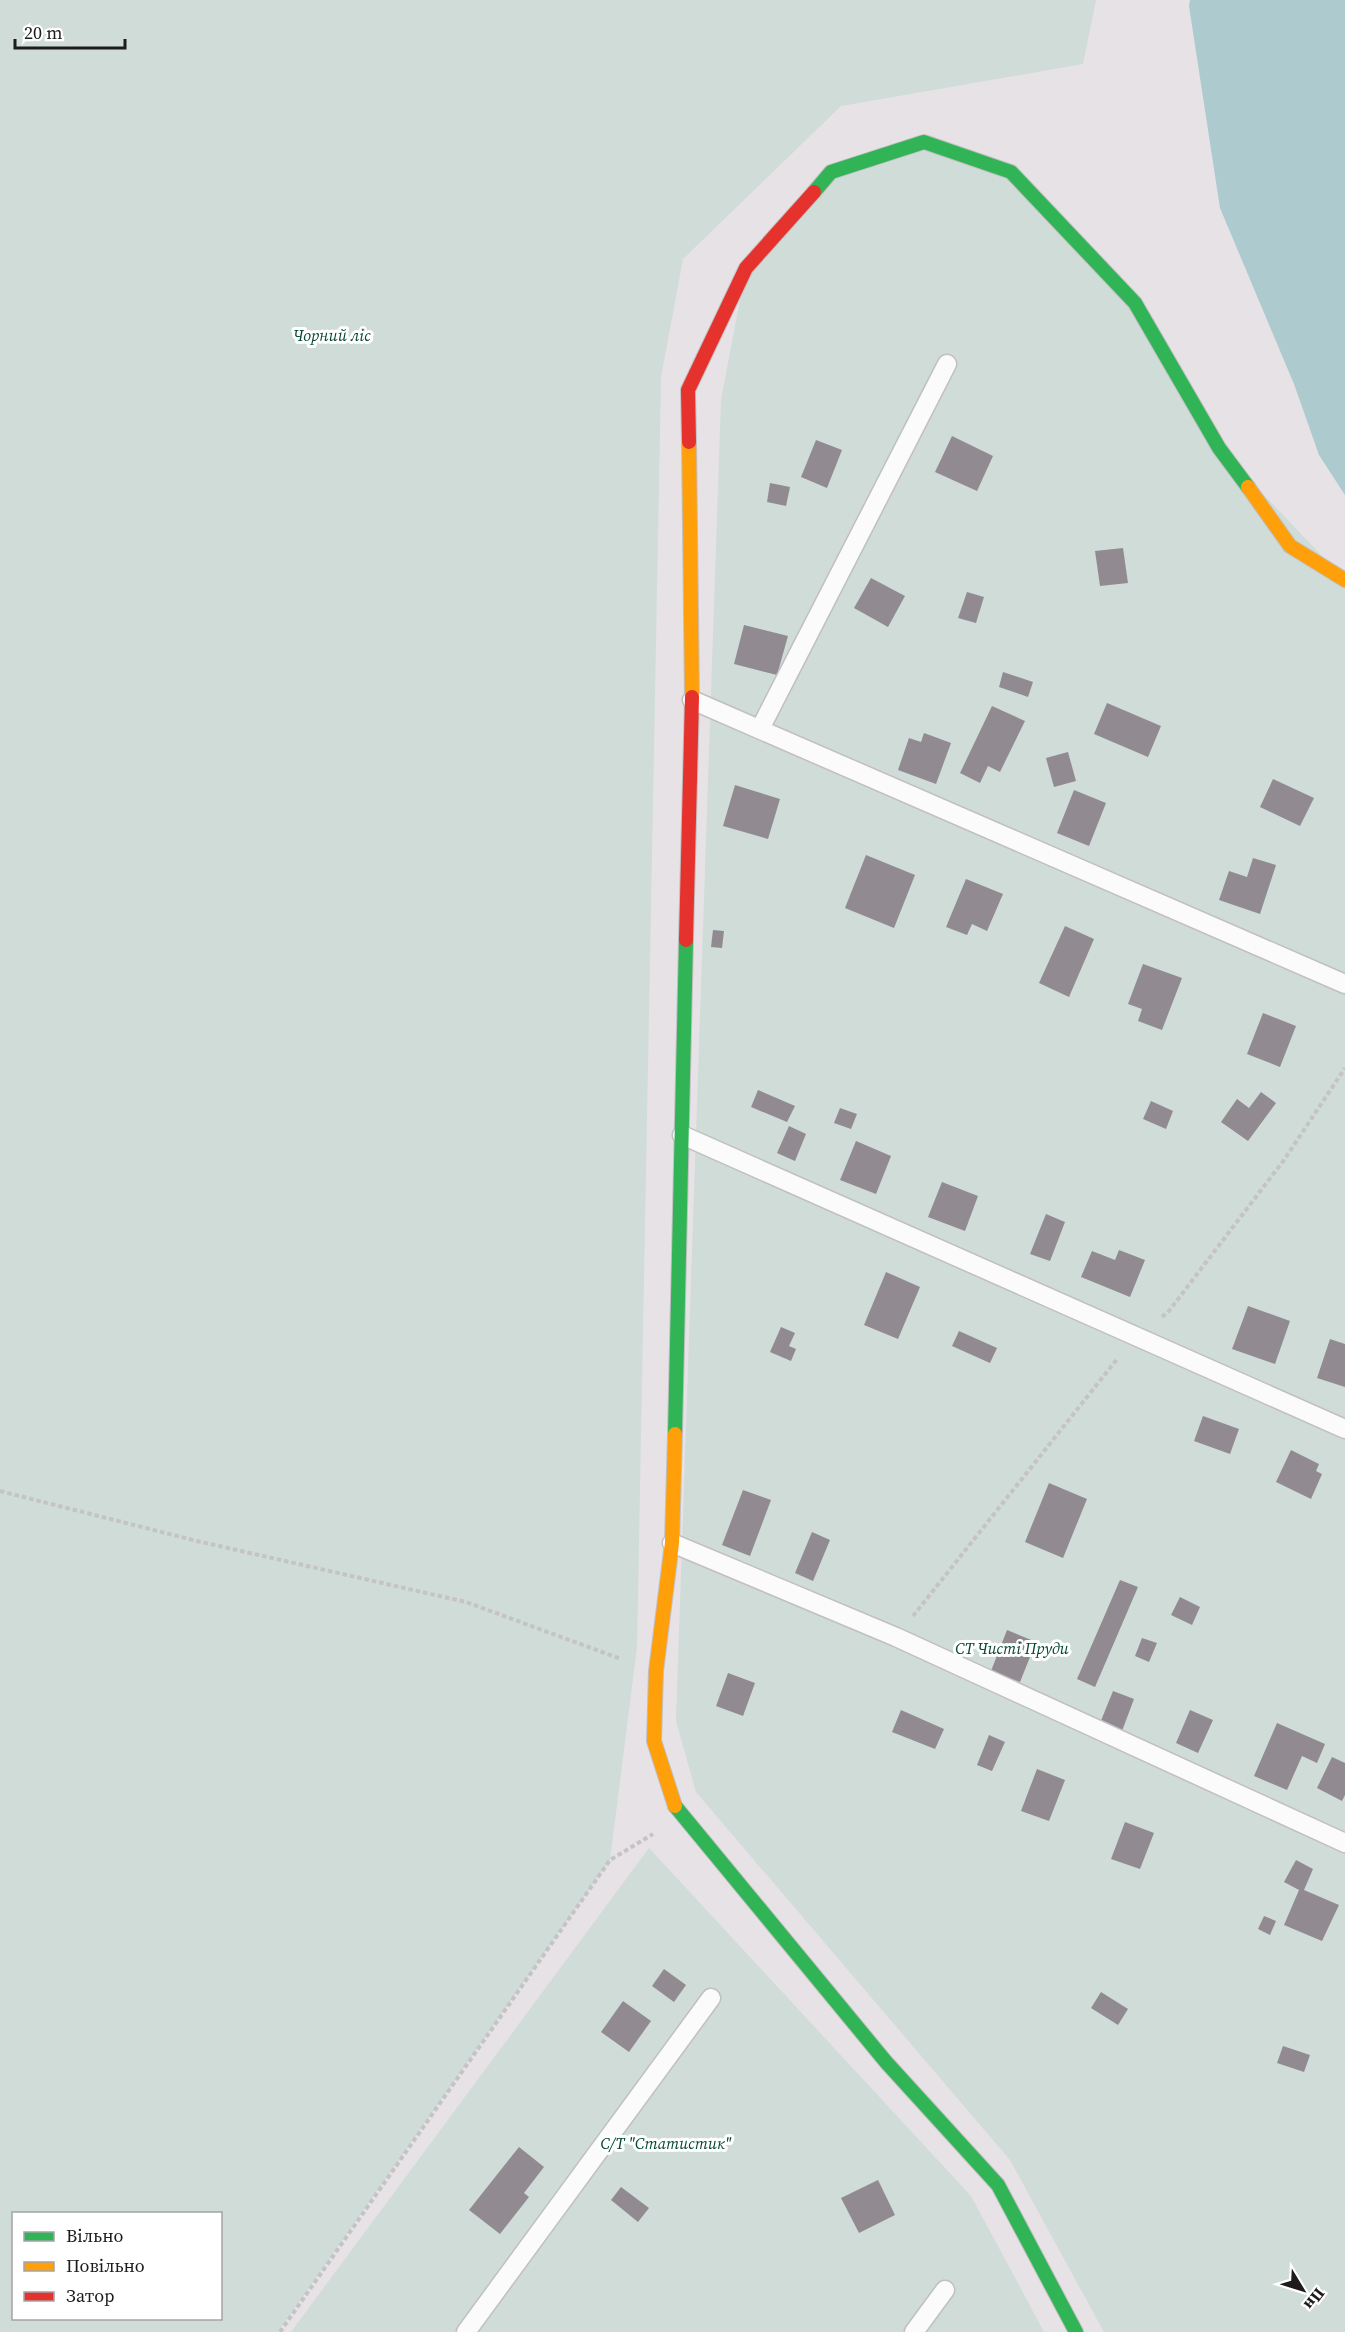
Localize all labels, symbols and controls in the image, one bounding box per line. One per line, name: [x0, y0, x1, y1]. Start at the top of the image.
scale bar: [15, 12, 124, 50]
text: 20 m: [24, 20, 62, 45]
park label: Чорний ліс: [293, 324, 371, 346]
park label: СТ Чисті Пруди: [955, 1637, 1070, 1659]
park label: С/Т "Статистик": [601, 2132, 732, 2154]
legend: [12, 2212, 222, 2320]
text: Вільно: [66, 2223, 123, 2248]
text: Повільно: [66, 2253, 145, 2278]
north arrow: [1273, 2260, 1333, 2320]
text: Затор: [66, 2283, 114, 2308]
text: Пн: [1299, 2284, 1330, 2315]

